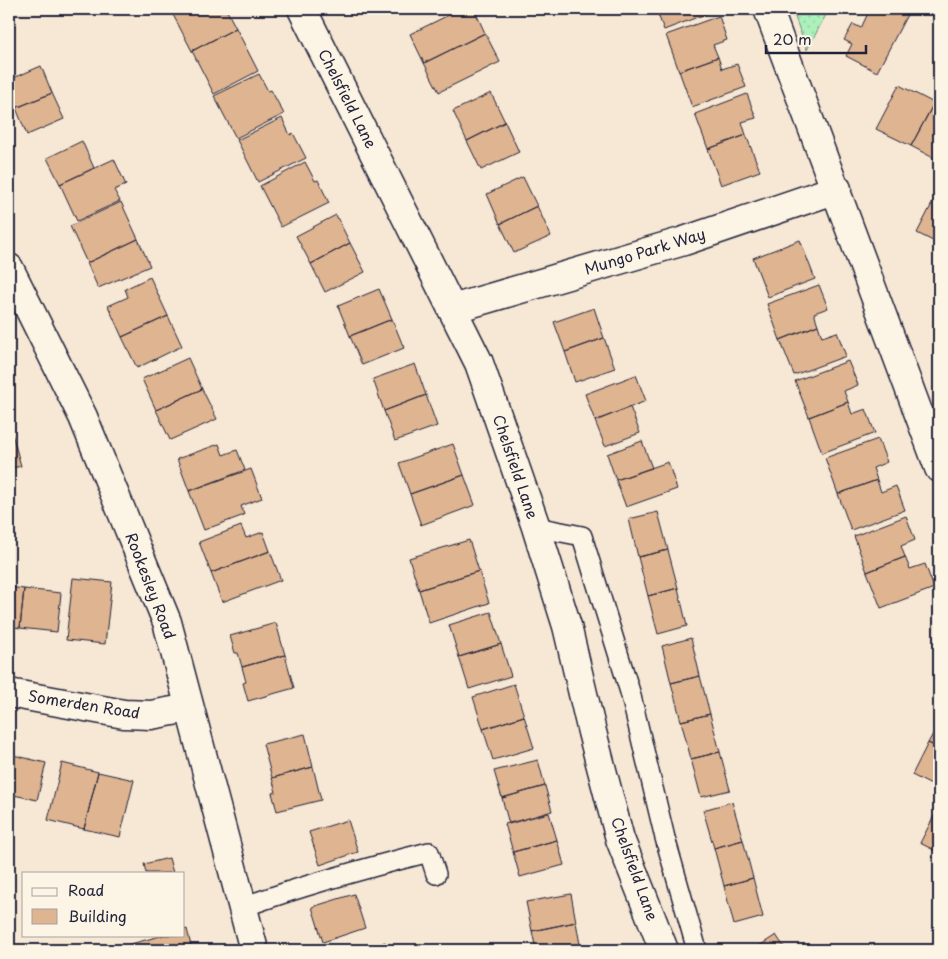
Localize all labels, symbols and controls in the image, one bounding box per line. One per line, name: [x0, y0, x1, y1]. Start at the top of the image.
scale bar: [766, 22, 866, 54]
text: 20 m: [773, 27, 812, 50]
street label: Chelsfield Lane: [313, 45, 383, 152]
street label: Mungo Park Way: [581, 221, 708, 280]
street label: Chelsfield Lane: [488, 411, 545, 522]
street label: Rookesley Road: [120, 529, 182, 642]
street label: Somerden Road: [27, 683, 142, 724]
street label: Chelsfield Lane: [606, 813, 665, 924]
legend: [22, 872, 185, 936]
text: Road: [68, 878, 104, 901]
text: Building: [68, 904, 127, 927]

